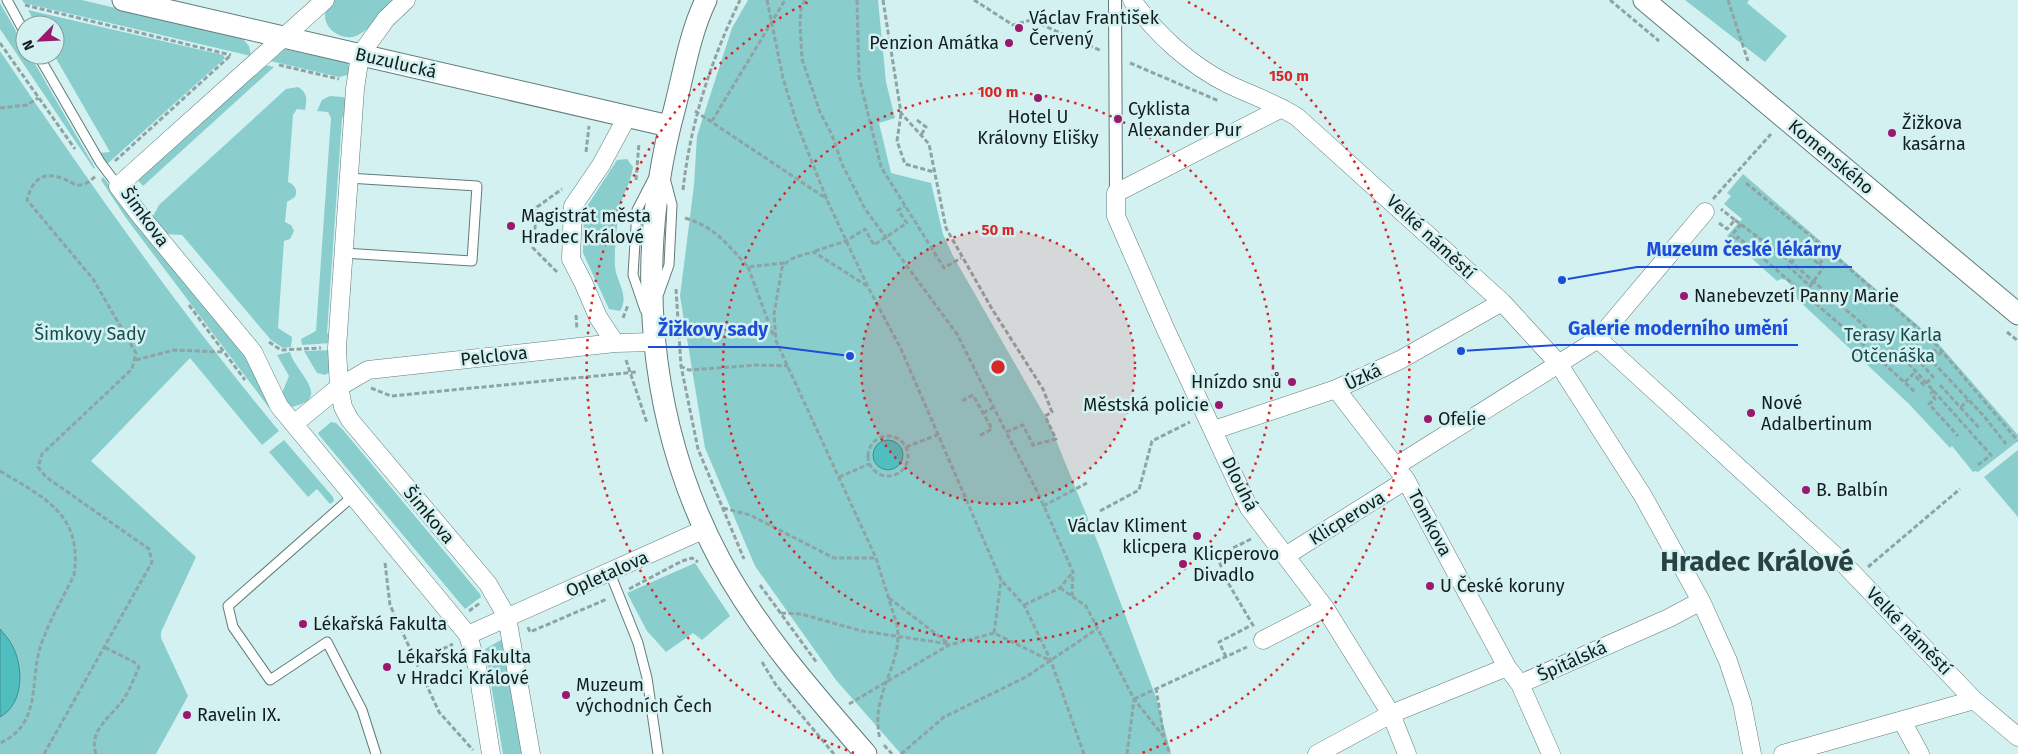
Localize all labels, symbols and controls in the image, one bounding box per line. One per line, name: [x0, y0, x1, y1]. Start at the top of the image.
place label: Václav František Červený: [1029, 7, 1160, 50]
north arrow: [15, 15, 65, 65]
marker: Václav František Červený: [1013, 22, 1025, 34]
place label: Penzion Amátka: [869, 32, 999, 54]
text: N: [19, 37, 38, 53]
marker: Penzion Amátka: [1003, 37, 1015, 49]
street label: Buzulucká: [353, 43, 439, 83]
text: 150 m: [1269, 67, 1309, 85]
text: 100 m: [978, 83, 1018, 101]
marker: Hotel U Královny Elišky: [1032, 92, 1044, 104]
place label: Cyklista Alexander Pur: [1128, 98, 1242, 141]
place label: Hotel U Královny Elišky: [977, 106, 1099, 149]
place label: Žižkova kasárna: [1902, 112, 1966, 155]
marker: Cyklista Alexander Pur: [1112, 113, 1124, 125]
street label: Komenského: [1784, 115, 1878, 199]
marker: Žižkova kasárna: [1886, 127, 1898, 139]
street label: Šimkova: [116, 183, 174, 251]
street label: Velké náměstí: [1382, 190, 1480, 284]
place label: Magistrát města Hradec Králové: [521, 205, 651, 248]
marker: Magistrát města Hradec Králové: [505, 220, 517, 232]
text: 50 m: [981, 221, 1015, 239]
callout: Muzeum české lékárny: [1637, 233, 1852, 267]
text: Muzeum české lékárny: [1647, 238, 1842, 261]
place label: Nanebevzetí Panny Marie: [1694, 285, 1899, 307]
marker: Nanebevzetí Panny Marie: [1678, 290, 1690, 302]
callout: Galerie moderního umění: [1558, 311, 1798, 345]
callout: Žižkovy sady: [648, 313, 779, 347]
text: Žižkovy sady: [658, 317, 768, 341]
text: Galerie moderního umění: [1568, 317, 1789, 340]
park label: Šimkovy Sady: [34, 323, 146, 345]
park label: Terasy Karla Otčenáška: [1844, 324, 1942, 367]
street label: Pelclova: [459, 342, 529, 370]
centre of rings: [989, 358, 1007, 376]
street label: Úzká: [1341, 358, 1385, 395]
place label: Hnízdo snů: [1191, 371, 1282, 393]
marker: Hnízdo snů: [1286, 376, 1298, 388]
place label: Nové Adalbertinum: [1761, 392, 1872, 435]
place label: Městská policie: [1083, 394, 1209, 416]
marker: Městská policie: [1213, 399, 1225, 411]
marker: Nové Adalbertinum: [1745, 407, 1757, 419]
place label: Ofelie: [1438, 408, 1486, 430]
marker: Ofelie: [1422, 413, 1434, 425]
street label: Dlouhá: [1217, 453, 1263, 515]
place label: B. Balbín: [1816, 479, 1888, 501]
street label: Šimkova: [399, 482, 459, 548]
marker: B. Balbín: [1800, 484, 1812, 496]
street label: Klicperova: [1305, 486, 1389, 550]
street label: Tomkova: [1403, 486, 1457, 560]
place label: Václav Kliment klicpera: [1068, 515, 1188, 558]
marker: Václav Kliment klicpera: [1191, 530, 1203, 542]
place label: Klicperovo Divadlo: [1193, 543, 1279, 586]
district label: Hradec Králové: [1660, 545, 1854, 578]
street label: Opletalova: [562, 546, 652, 602]
marker: Klicperovo Divadlo: [1177, 558, 1189, 570]
place label: U České koruny: [1440, 575, 1565, 597]
marker: U České koruny: [1424, 580, 1436, 592]
street label: Velké náměstí: [1862, 582, 1956, 680]
place label: Lékařská Fakulta: [313, 613, 447, 635]
marker: Lékařská Fakulta: [297, 618, 309, 630]
street label: Špitálská: [1534, 636, 1610, 686]
place label: Lékařská Fakulta v Hradci Králové: [397, 646, 531, 689]
marker: Lékařská Fakulta v Hradci Králové: [381, 661, 393, 673]
place label: Muzeum východních Čech: [576, 674, 712, 717]
marker: Muzeum východních Čech: [560, 689, 572, 701]
place label: Ravelin IX.: [197, 704, 281, 726]
marker: Ravelin IX.: [181, 709, 193, 721]

